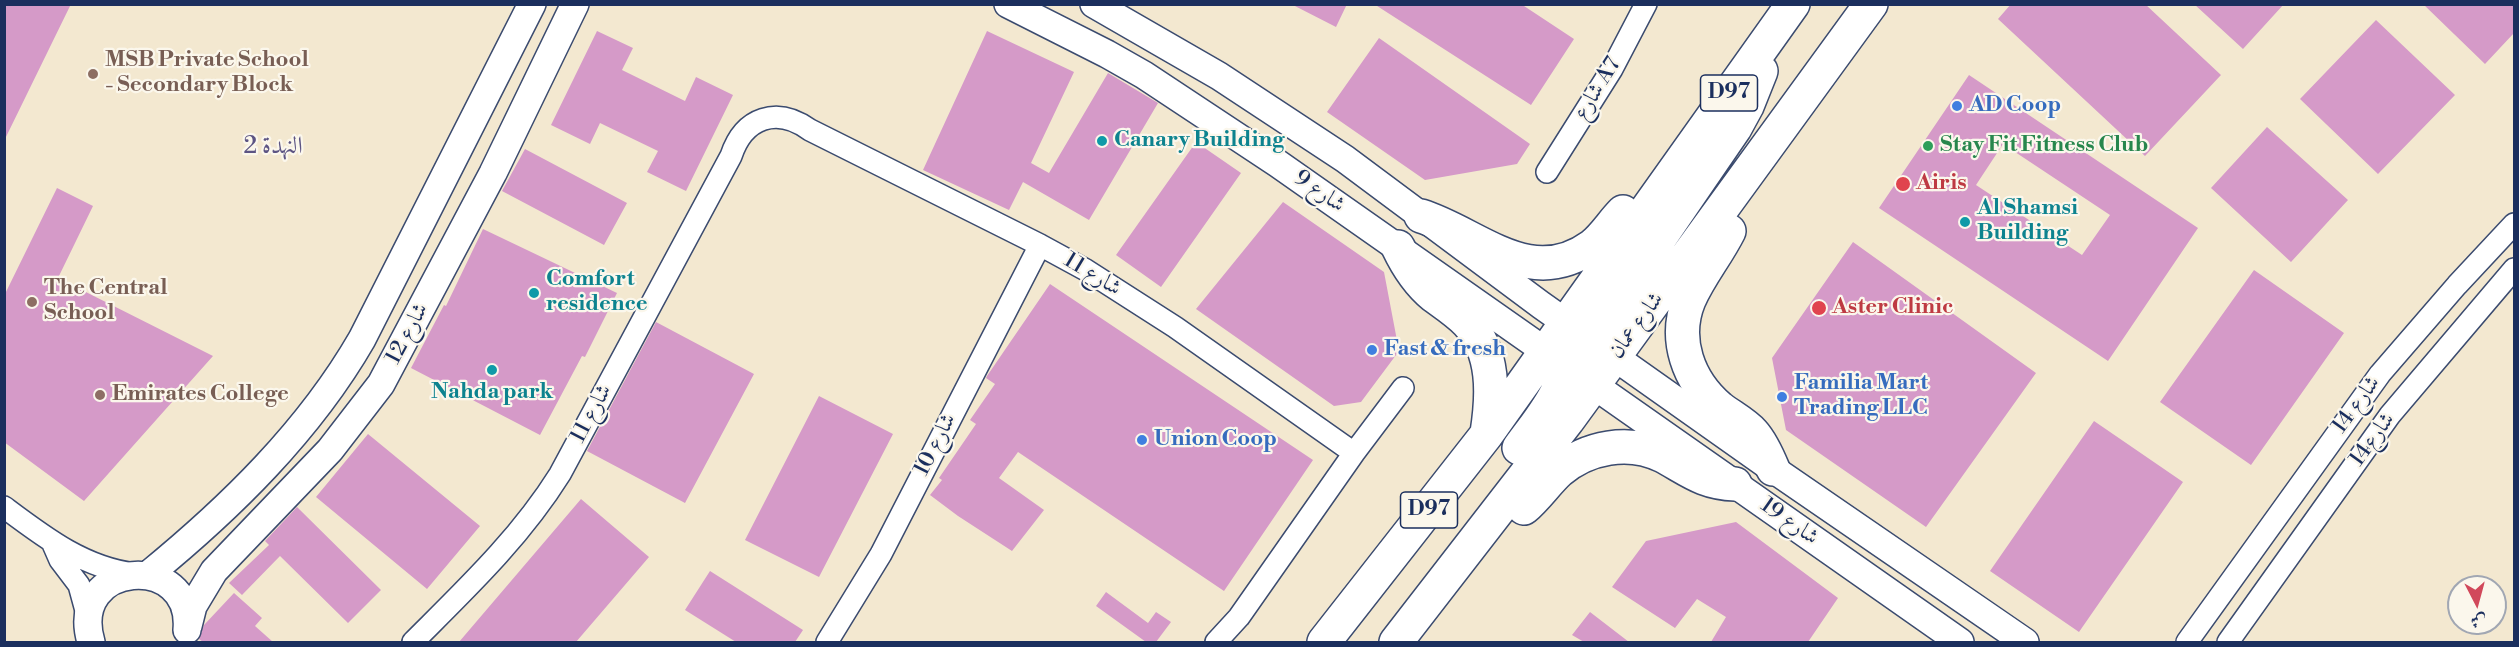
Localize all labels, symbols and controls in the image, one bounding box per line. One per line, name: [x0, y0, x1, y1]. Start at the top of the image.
place label: MSB Private School - Secondary Block: [105, 48, 309, 100]
street label: شارع A7: [1569, 53, 1627, 125]
marker: MSB Private School - Secondary Block: [86, 67, 100, 81]
road number: D97: [1700, 75, 1758, 111]
place label: AD Coop: [1969, 93, 2061, 119]
marker: AD Coop: [1950, 99, 1964, 113]
place label: Canary Building: [1114, 128, 1284, 154]
district label: النهدة 2: [243, 133, 303, 161]
place label: Stay Fit Fitness Club: [1940, 133, 2148, 159]
marker: Canary Building: [1095, 134, 1109, 148]
marker: Stay Fit Fitness Club: [1921, 139, 1935, 153]
street label: شارع 9: [1288, 165, 1350, 219]
place label: Airis: [1916, 171, 1967, 197]
marker: Airis: [1894, 175, 1912, 193]
place label: Al Shamsi Building: [1977, 196, 2078, 248]
marker: Al Shamsi Building: [1958, 215, 1972, 229]
street label: شارع 11: [1058, 248, 1126, 302]
place label: Comfort residence: [546, 267, 648, 318]
place label: The Central School: [44, 276, 167, 328]
marker: Comfort residence: [527, 286, 541, 300]
street label: شارع عمان: [1604, 288, 1670, 364]
marker: The Central School: [25, 295, 39, 309]
place label: Aster Clinic: [1832, 295, 1954, 321]
street label: شارع 12: [381, 299, 435, 369]
marker: Aster Clinic: [1810, 299, 1828, 317]
place label: Fast & fresh: [1384, 337, 1506, 363]
marker: Fast & fresh: [1365, 343, 1379, 357]
marker: Nahda park: [485, 363, 499, 377]
place label: Familia Mart Trading LLC: [1794, 371, 1928, 422]
street label: شارع 14: [2327, 371, 2387, 439]
place label: Nahda park: [431, 380, 553, 406]
street label: شارع 11: [566, 380, 618, 448]
place label: Emirates College: [112, 382, 289, 408]
marker: Emirates College: [93, 388, 107, 402]
marker: Familia Mart Trading LLC: [1775, 390, 1789, 404]
street label: شارع14: [2345, 408, 2401, 472]
street label: شارع 10: [909, 410, 963, 480]
place label: Union Coop: [1154, 427, 1277, 453]
marker: Union Coop: [1135, 433, 1149, 447]
road number: D97: [1400, 492, 1458, 528]
street label: شارع 19: [1755, 493, 1823, 551]
north arrow: [2447, 575, 2507, 635]
text: ش: [2470, 610, 2488, 632]

